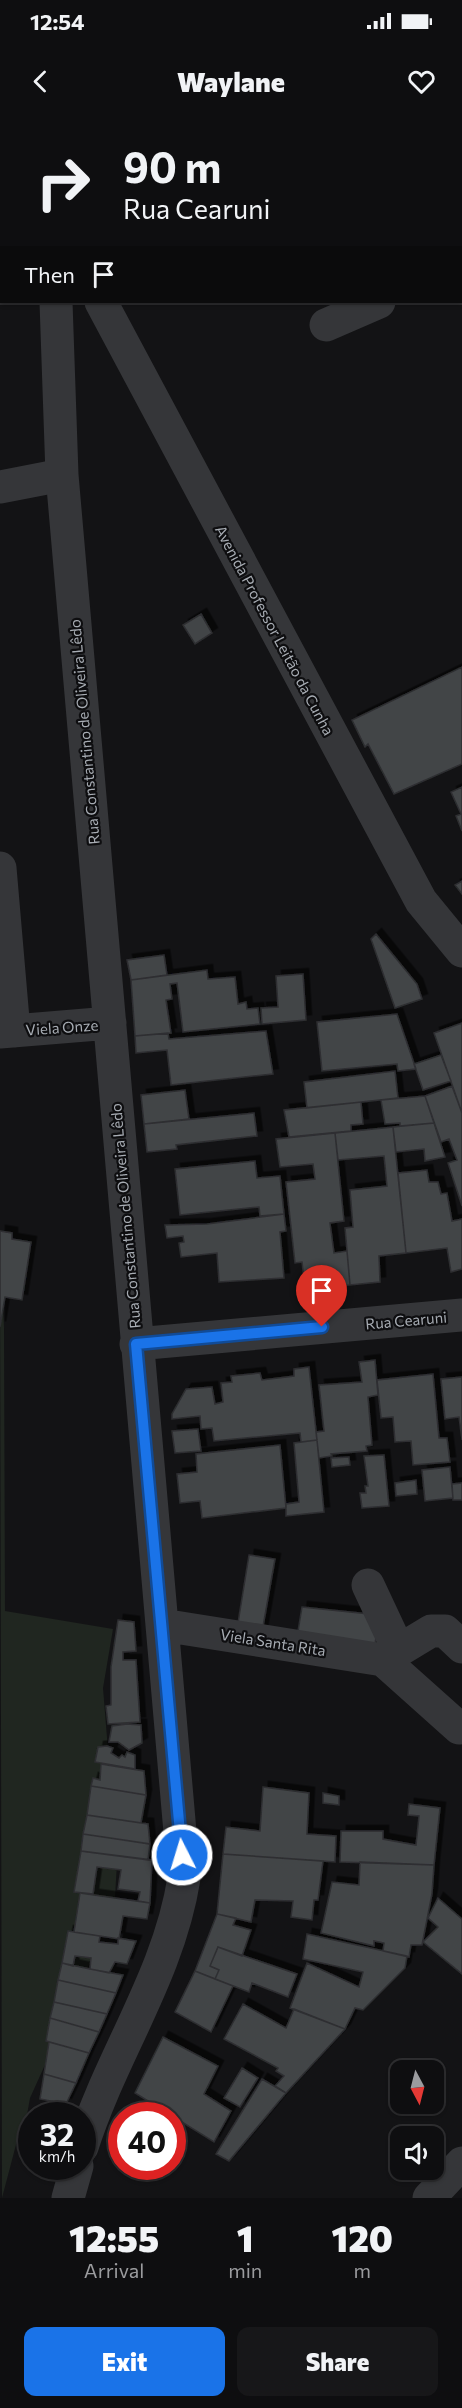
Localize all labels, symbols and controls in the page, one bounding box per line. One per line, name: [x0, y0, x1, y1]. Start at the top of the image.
text: 12:54: [30, 8, 85, 35]
icon: back: [24, 65, 57, 98]
text: Waylane: [177, 65, 285, 98]
icon: heart: [405, 65, 438, 98]
text: 90 m: [123, 140, 222, 192]
icon: right: [24, 144, 102, 222]
text: Rua Cearuni: [123, 192, 270, 225]
icon: arrive: [87, 258, 120, 291]
text: Then: [24, 261, 75, 288]
street label: Avenida Professor Leitão da Cunha: [212, 522, 338, 738]
street label: Rua Constantino de Oliveira Lêdo: [65, 619, 103, 845]
street label: Viela Onze: [25, 1015, 99, 1039]
street label: Rua Constantino de Oliveira Lêdo: [106, 1103, 144, 1329]
pin: [296, 1265, 347, 1327]
icon: arrive: [305, 1274, 338, 1307]
street label: Rua Cearuni: [364, 1307, 448, 1333]
street label: Viela Santa Rita: [219, 1625, 327, 1659]
position arrow: [150, 1823, 214, 1887]
north arrow: [390, 2060, 444, 2114]
map controls: [390, 2060, 444, 2180]
speed limit sign: 40: [108, 2102, 186, 2180]
text: 32: [40, 2115, 74, 2152]
button: sound: [390, 2126, 444, 2180]
text: km/h: [39, 2147, 75, 2165]
text: 12:55: [69, 2215, 159, 2259]
text: 1: [237, 2215, 254, 2259]
text: 120: [331, 2215, 393, 2259]
text: Arrival: [84, 2258, 144, 2282]
text: min: [228, 2258, 262, 2282]
text: m: [353, 2258, 371, 2282]
button: Exit: [24, 2327, 225, 2396]
button: Share: [237, 2327, 438, 2396]

